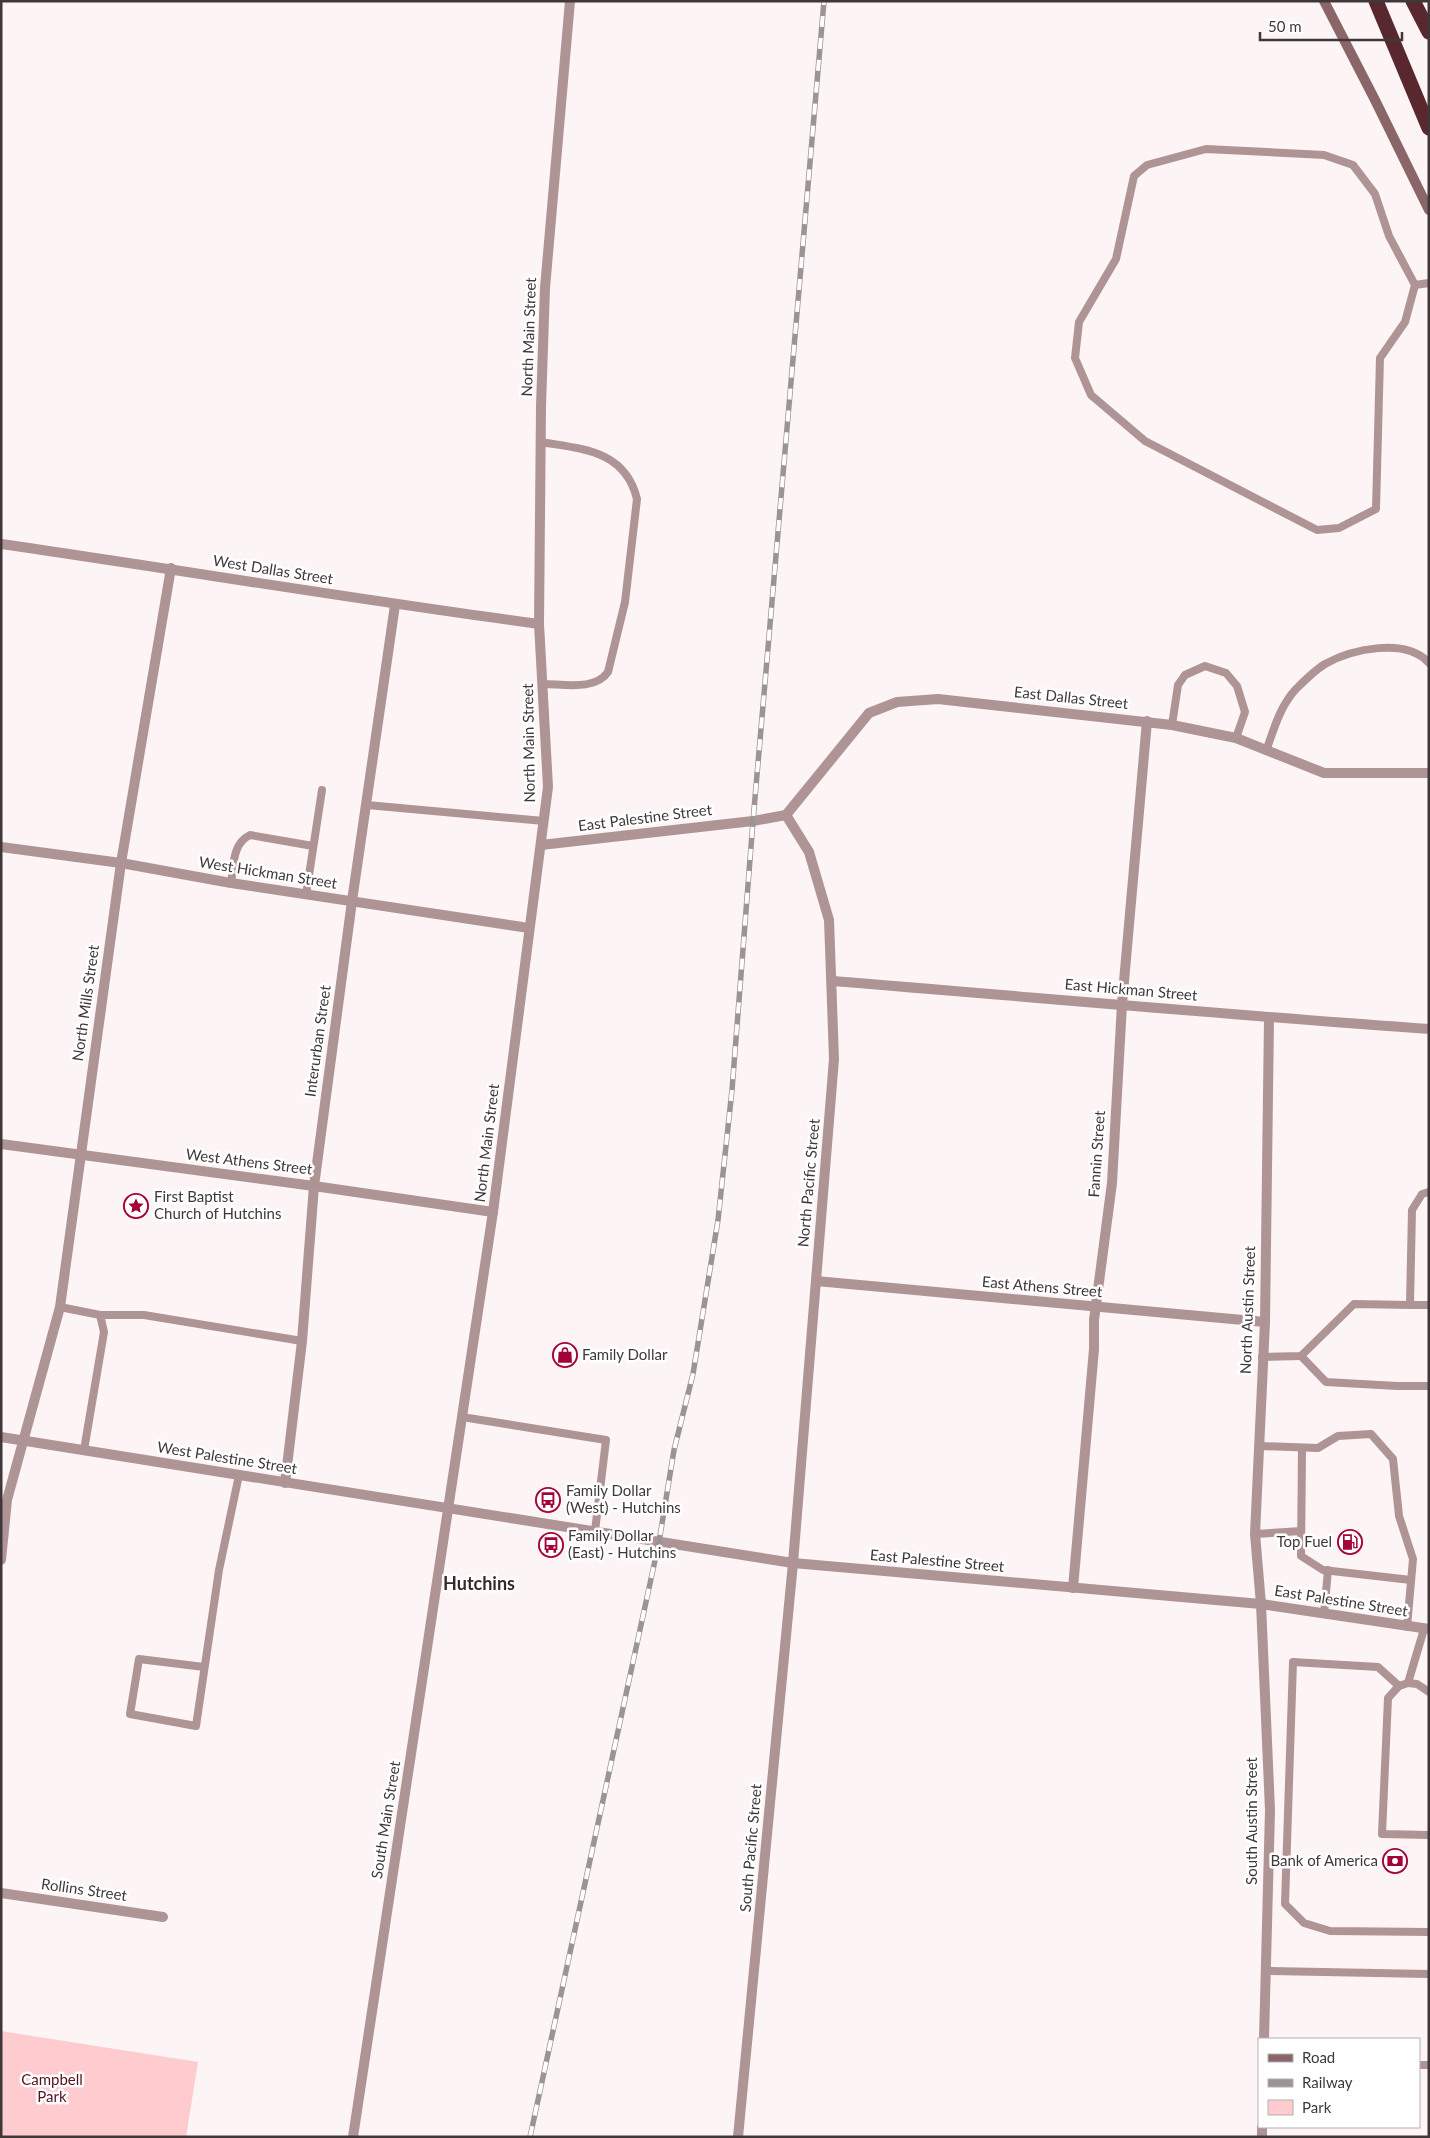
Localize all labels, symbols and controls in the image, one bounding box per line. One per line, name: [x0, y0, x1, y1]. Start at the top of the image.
scale bar: [1260, 10, 1402, 42]
text: 50 m: [1268, 17, 1302, 35]
street label: North Main Street: [517, 276, 539, 397]
street label: West Dallas Street: [212, 551, 335, 587]
street label: East Dallas Street: [1013, 682, 1130, 712]
street label: North Main Street: [518, 683, 538, 803]
street label: East Palestine Street: [577, 800, 713, 834]
street label: West Hickman Street: [198, 852, 339, 892]
street label: North Mills Street: [68, 943, 102, 1062]
street label: East Hickman Street: [1064, 974, 1199, 1004]
street label: Interurban Street: [300, 983, 334, 1098]
street label: North Main Street: [470, 1082, 502, 1203]
street label: Fannin Street: [1084, 1109, 1108, 1198]
street label: North Pacific Street: [793, 1117, 823, 1248]
street label: West Athens Street: [185, 1144, 314, 1178]
place label: First Baptist Church of Hutchins: [154, 1187, 281, 1222]
place icon: First Baptist Church of Hutchins: [123, 1193, 149, 1219]
street label: North Austin Street: [1236, 1245, 1258, 1374]
street label: East Athens Street: [981, 1272, 1104, 1300]
shop icon: Family Dollar: [552, 1342, 578, 1368]
place label: Family Dollar: [582, 1345, 668, 1363]
street label: West Palestine Street: [156, 1437, 299, 1477]
place label: Family Dollar (West) - Hutchins: [566, 1481, 681, 1516]
bus stop icon: Family Dollar (West) - Hutchins: [535, 1487, 561, 1513]
place label: Family Dollar (East) - Hutchins: [568, 1526, 676, 1561]
fuel station icon: Top Fuel: [1337, 1529, 1363, 1555]
bus stop icon: Family Dollar (East) - Hutchins: [538, 1532, 564, 1558]
place label: Top Fuel: [1276, 1532, 1332, 1550]
street label: East Palestine Street: [869, 1545, 1006, 1575]
district label: Hutchins: [443, 1572, 515, 1594]
street label: East Palestine Street: [1273, 1581, 1410, 1620]
street label: South Austin Street: [1242, 1756, 1260, 1885]
street label: South Main Street: [367, 1759, 403, 1880]
street label: South Pacific Street: [735, 1782, 765, 1913]
bank icon: Bank of America: [1382, 1848, 1408, 1874]
place label: Bank of America: [1270, 1851, 1378, 1869]
street label: Rollins Street: [40, 1874, 129, 1904]
legend: [1258, 2038, 1420, 2128]
text: Road: [1302, 2048, 1335, 2066]
park label: Campbell Park: [21, 2070, 83, 2105]
text: Railway: [1302, 2073, 1353, 2091]
text: Park: [1302, 2098, 1332, 2116]

